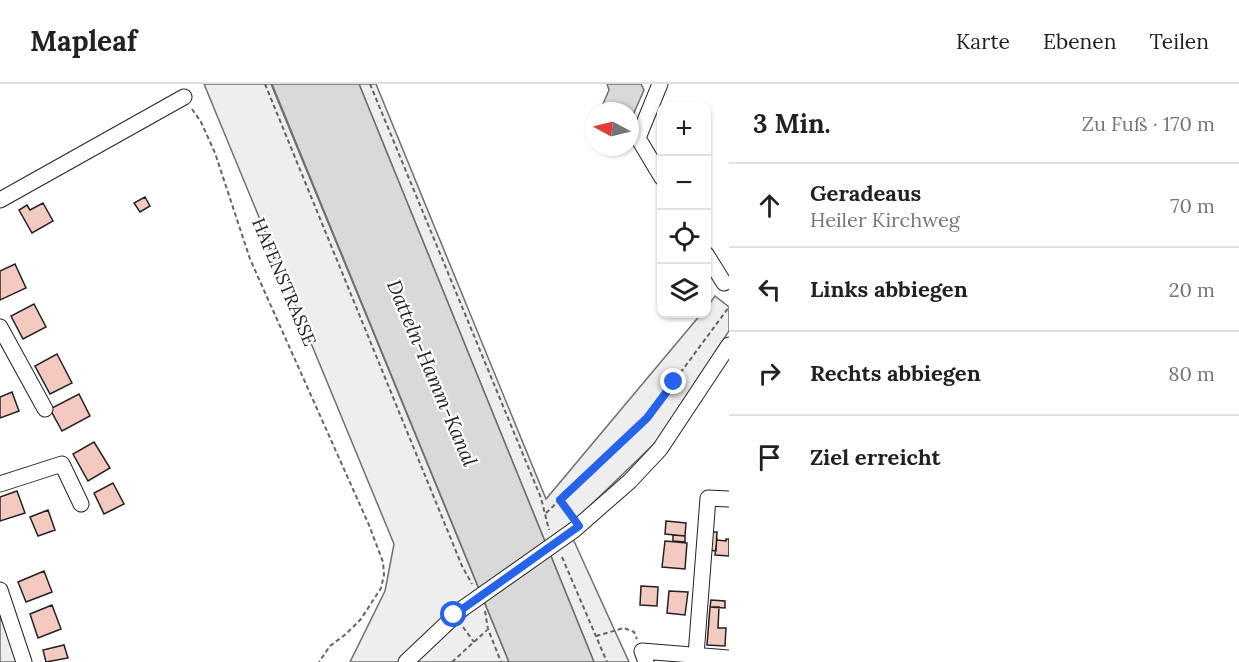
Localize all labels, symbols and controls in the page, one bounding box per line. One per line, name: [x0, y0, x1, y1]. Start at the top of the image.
text: Mapleaf: [30, 23, 137, 59]
text: Karte: [956, 28, 1010, 55]
text: Ebenen: [1043, 28, 1116, 55]
text: Teilen: [1149, 28, 1209, 55]
north arrow: [585, 102, 639, 156]
map controls: [657, 102, 711, 318]
button: +: [657, 102, 711, 156]
text: 3 Min.: [753, 107, 831, 140]
text: Zu Fuß · 170 m: [1082, 111, 1215, 136]
button: −: [657, 156, 711, 210]
text: Geradeaus: [810, 179, 921, 207]
icon: ahead: [753, 189, 786, 222]
text: 70 m: [1170, 193, 1215, 218]
text: Heiler Kirchweg: [810, 207, 960, 232]
button: locate: [657, 210, 711, 264]
street label: HAFENSTRASSE: [247, 214, 322, 349]
button: layers: [657, 264, 711, 318]
icon: left: [753, 273, 786, 306]
text: Links abbiegen: [810, 275, 968, 303]
water label: Datteln-Hamm-Kanal: [382, 276, 483, 470]
text: 20 m: [1169, 277, 1215, 302]
icon: right: [753, 357, 786, 390]
text: Rechts abbiegen: [810, 359, 981, 387]
text: 80 m: [1168, 361, 1215, 386]
route end: [660, 368, 686, 394]
icon: arrive: [753, 441, 786, 474]
text: Ziel erreicht: [810, 443, 941, 471]
route start: [440, 601, 466, 627]

